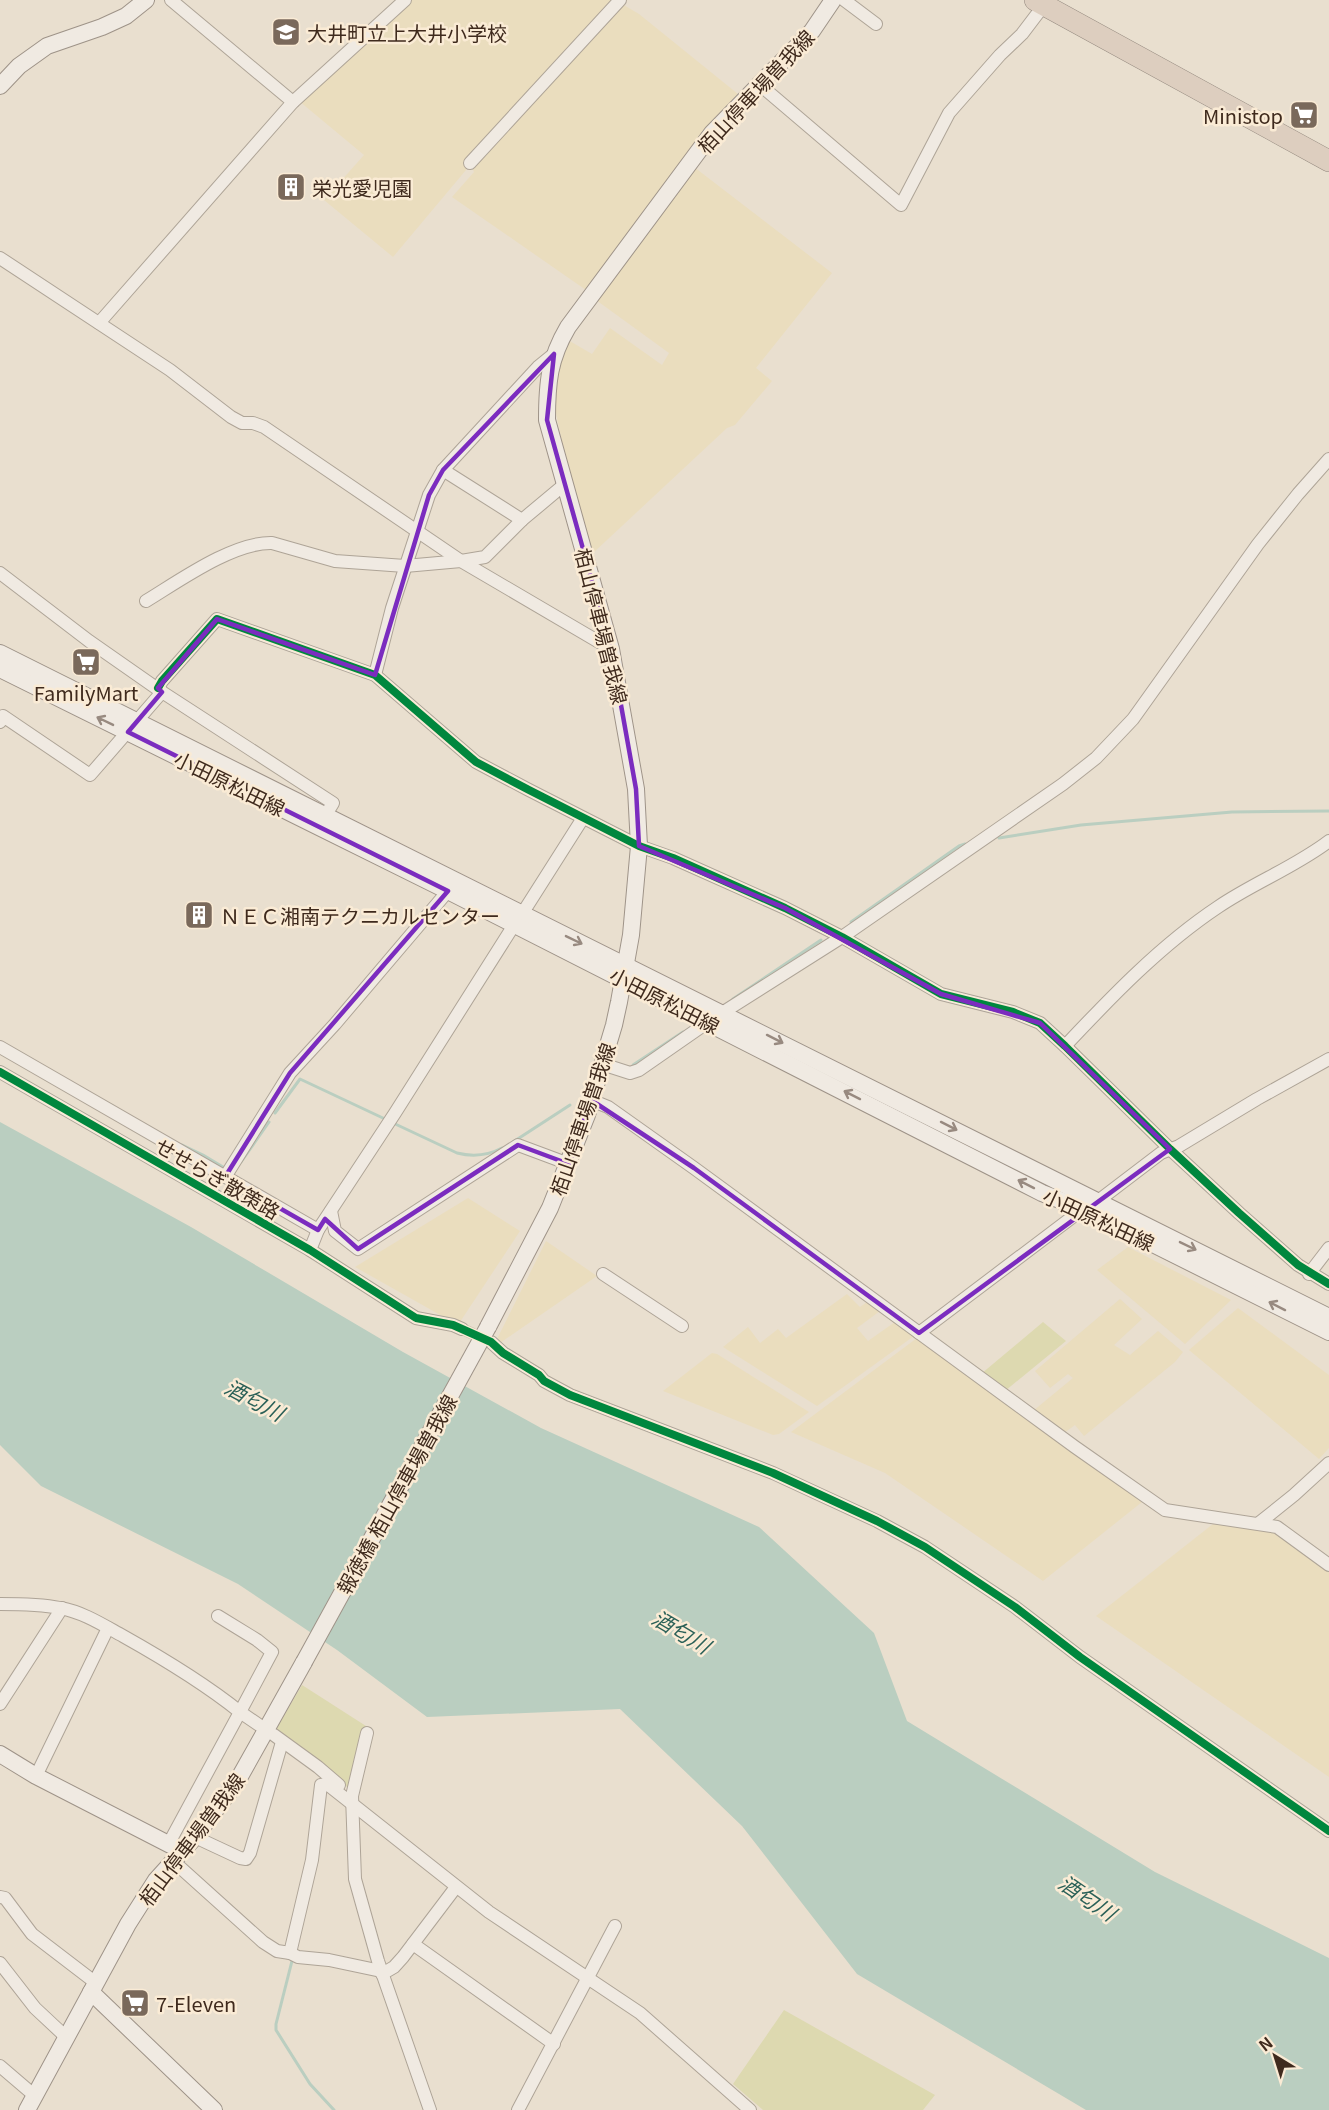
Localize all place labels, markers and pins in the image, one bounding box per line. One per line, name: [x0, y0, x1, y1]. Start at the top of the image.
school or university icon: 大井町立上大井小学校: [270, 16, 302, 48]
place label: 大井町立上大井小学校: [307, 18, 507, 47]
supermarket icon: Ministop: [1288, 99, 1320, 131]
place label: Ministop: [1203, 101, 1283, 130]
building icon: 栄光愛児園: [275, 171, 307, 203]
place label: 栄光愛児園: [312, 173, 412, 202]
supermarket icon: FamilyMart: [70, 646, 102, 678]
place label: FamilyMart: [34, 678, 139, 707]
building icon: ＮＥＣ湘南テクニカルセンター: [183, 899, 215, 931]
place label: ＮＥＣ湘南テクニカルセンター: [220, 901, 500, 930]
supermarket icon: 7-Eleven: [119, 1987, 151, 2019]
place label: 7-Eleven: [156, 1989, 236, 2018]

